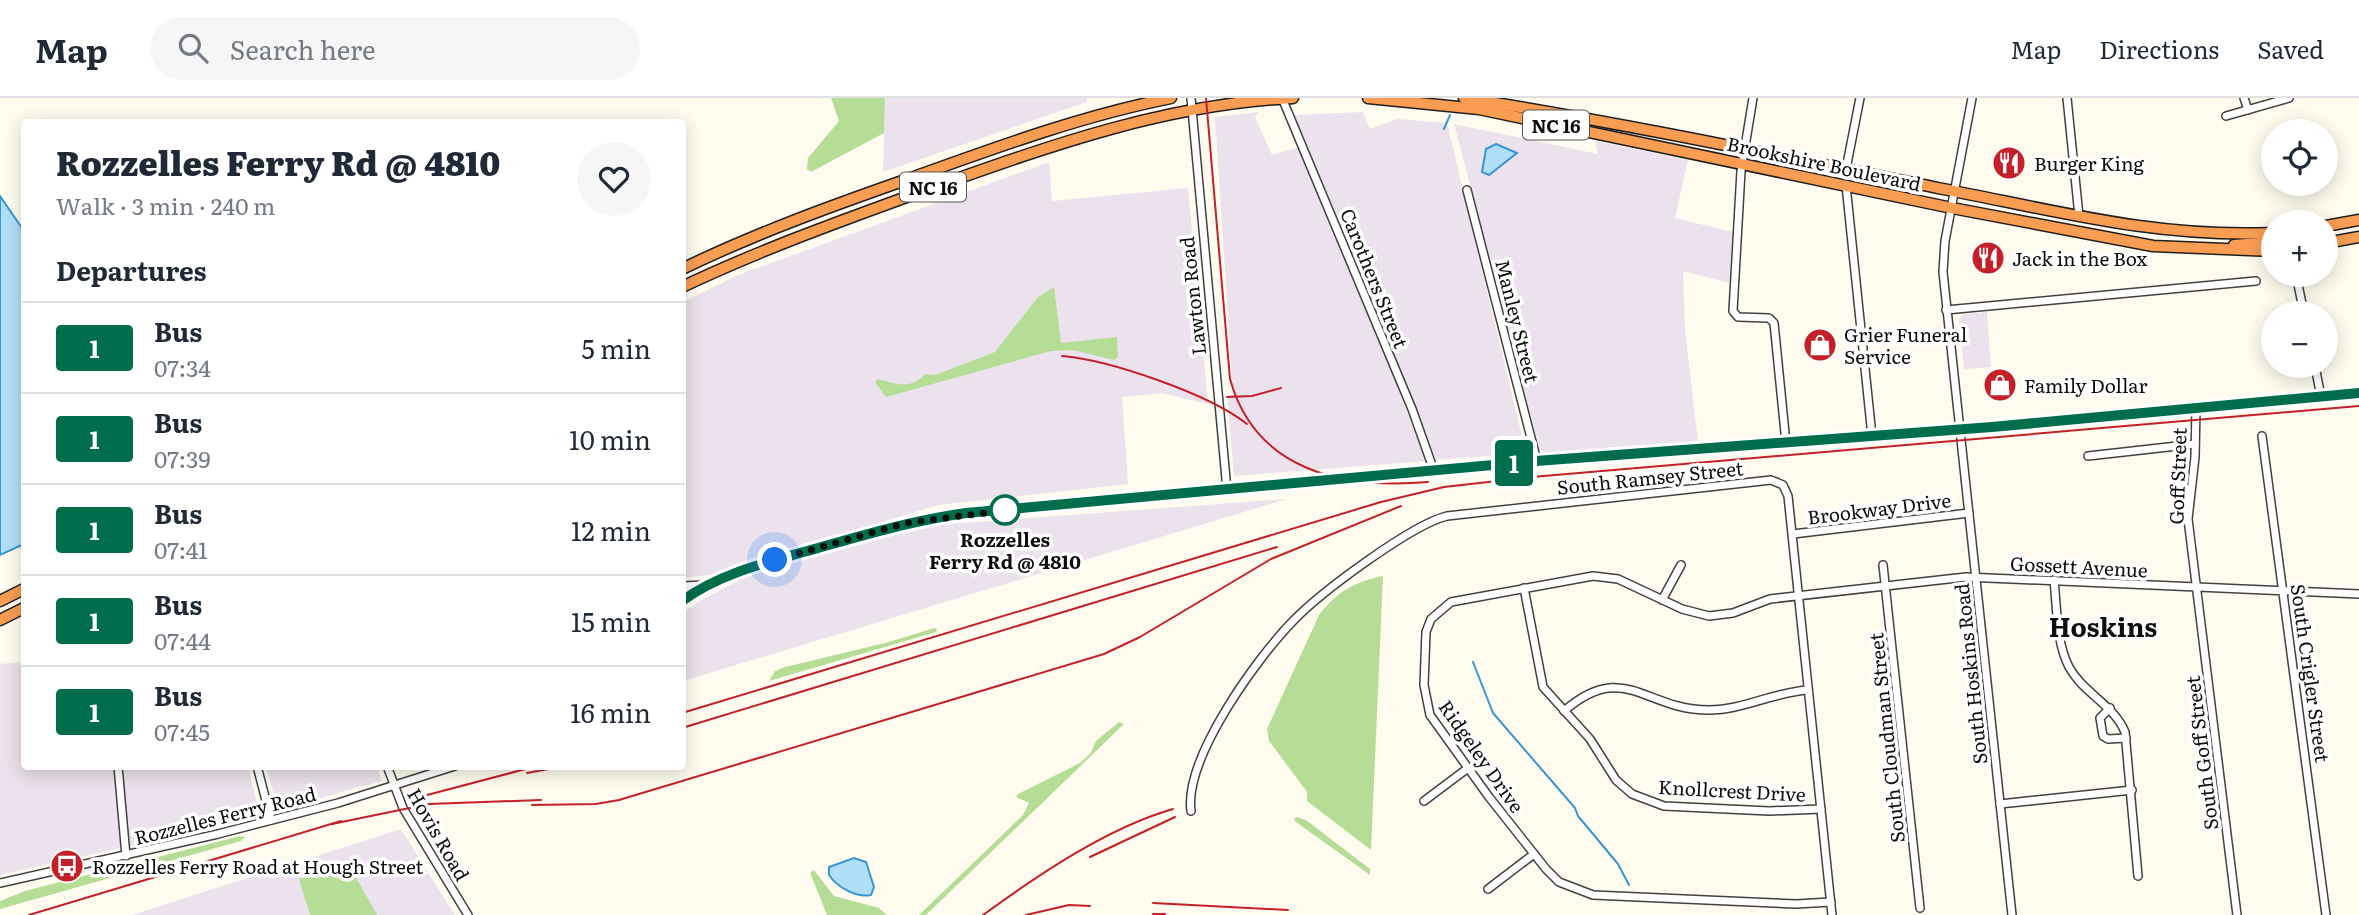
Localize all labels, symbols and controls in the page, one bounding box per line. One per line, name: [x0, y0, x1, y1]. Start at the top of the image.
search box: [150, 17, 640, 80]
text: Map: [35, 24, 108, 73]
icon: search: [174, 29, 212, 67]
text: Search here: [230, 29, 376, 68]
text: Map: [2010, 31, 2061, 66]
text: Directions: [2099, 31, 2219, 66]
text: Saved: [2257, 31, 2324, 66]
road number: NC 16: [1523, 110, 1589, 140]
map controls: [2261, 119, 2338, 378]
button: locate: [2261, 119, 2338, 196]
street label: Brookshire Boulevard: [1724, 129, 1924, 197]
text: Rozzelles Ferry Rd @ 4810: [56, 137, 500, 186]
button: heart: [577, 142, 651, 216]
restaurant icon: Burger King: [1990, 144, 2028, 182]
place label: Burger King: [2034, 149, 2144, 177]
road number: NC 16: [900, 172, 966, 202]
text: Walk · 3 min · 240 m: [56, 188, 275, 222]
street label: Carothers Street: [1334, 204, 1416, 352]
button: +: [2261, 210, 2338, 287]
street label: Lawton Road: [1172, 235, 1212, 357]
restaurant icon: Jack in the Box: [1969, 239, 2007, 277]
place label: Jack in the Box: [2012, 244, 2147, 272]
text: Departures: [56, 250, 207, 289]
street label: Manley Street: [1489, 256, 1547, 386]
button: −: [2261, 301, 2338, 378]
text: Bus: [154, 311, 202, 350]
place label: Grier Funeral Service: [1844, 320, 1967, 370]
shop icon: Grier Funeral Service: [1801, 326, 1839, 364]
text: 5 min: [582, 328, 651, 367]
text: 1: [90, 330, 99, 365]
text: 07:34: [154, 350, 211, 384]
shop icon: Family Dollar: [1981, 366, 2019, 404]
place label: Family Dollar: [2024, 371, 2147, 399]
text: Bus: [154, 402, 202, 441]
text: 10 min: [569, 419, 651, 458]
text: 1: [90, 421, 99, 456]
street label: Goff Street: [2161, 427, 2193, 525]
line badge: 1: [1491, 440, 1537, 486]
text: 07:39: [154, 441, 210, 475]
text: 1: [1509, 445, 1519, 480]
street label: South Ramsey Street: [1556, 453, 1745, 501]
street label: Brookway Drive: [1806, 485, 1953, 531]
text: Bus: [154, 493, 202, 532]
marker: Rozzelles Ferry Rd @ 4810: [990, 495, 1020, 525]
text: 12 min: [571, 510, 651, 549]
text: 1: [90, 512, 99, 547]
place label: Rozzelles Ferry Rd @ 4810: [929, 525, 1081, 575]
text: 07:41: [154, 532, 208, 566]
your location: [757, 542, 792, 577]
street label: Gossett Avenue: [2009, 548, 2149, 584]
street label: South Hoskins Road: [1947, 582, 1993, 766]
street label: South Crigler Street: [2285, 582, 2337, 764]
text: Bus: [154, 584, 202, 623]
text: 15 min: [571, 601, 651, 640]
text: 1: [90, 603, 99, 638]
district label: Hoskins: [2049, 606, 2157, 645]
text: 07:44: [154, 623, 211, 657]
street label: South Cloudman Street: [1861, 631, 1911, 844]
street label: South Goff Street: [2178, 674, 2224, 832]
text: Bus: [154, 675, 202, 714]
text: 16 min: [570, 692, 651, 731]
text: 1: [90, 694, 99, 729]
street label: Ridgeley Drive: [1433, 694, 1531, 818]
text: 07:45: [154, 714, 210, 748]
street label: Knollcrest Drive: [1657, 772, 1807, 808]
street label: Rozzelles Ferry Road: [131, 779, 319, 851]
street label: Hovis Road: [401, 783, 477, 886]
bus stop icon: Rozzelles Ferry Road at Hough Street: [48, 847, 86, 885]
place label: Rozzelles Ferry Road at Hough Street: [92, 852, 423, 880]

